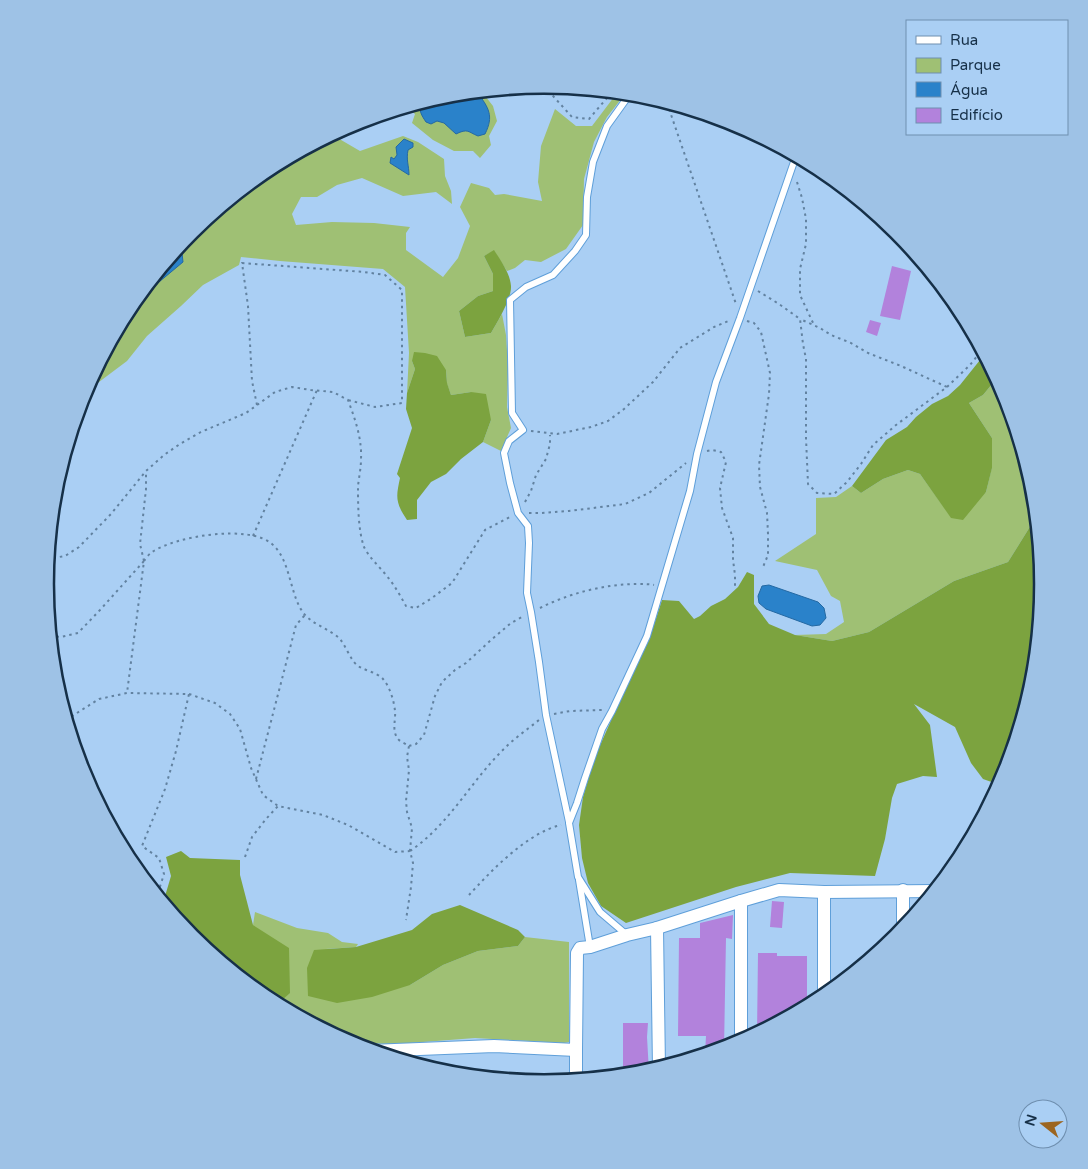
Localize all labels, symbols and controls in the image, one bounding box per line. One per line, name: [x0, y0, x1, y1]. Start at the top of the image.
legend: [906, 20, 1068, 135]
text: Rua: [950, 31, 978, 49]
text: Parque: [950, 56, 1001, 74]
text: Água: [950, 81, 988, 99]
text: Edifício: [950, 106, 1003, 124]
north arrow: [1018, 1099, 1068, 1149]
text: N: [1021, 1112, 1041, 1128]

